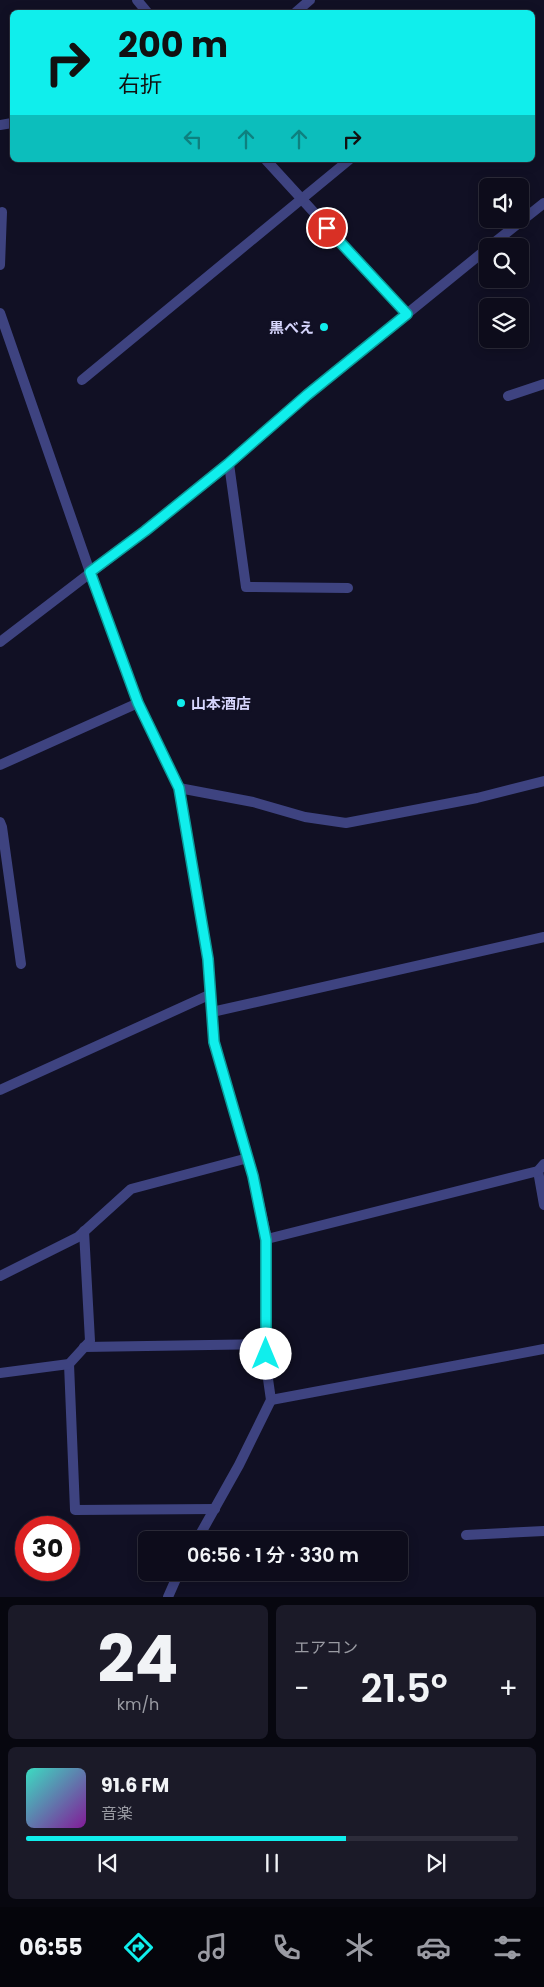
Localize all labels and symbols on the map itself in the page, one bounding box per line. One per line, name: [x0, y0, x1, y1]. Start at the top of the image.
pin: [306, 207, 348, 249]
place label: 黒べえ: [269, 317, 314, 338]
marker: 黒べえ: [318, 321, 330, 333]
place label: 山本酒店: [191, 693, 251, 714]
marker: 山本酒店: [175, 697, 187, 709]
position arrow: [239, 1327, 291, 1379]
speed limit sign: 30: [15, 1516, 80, 1581]

